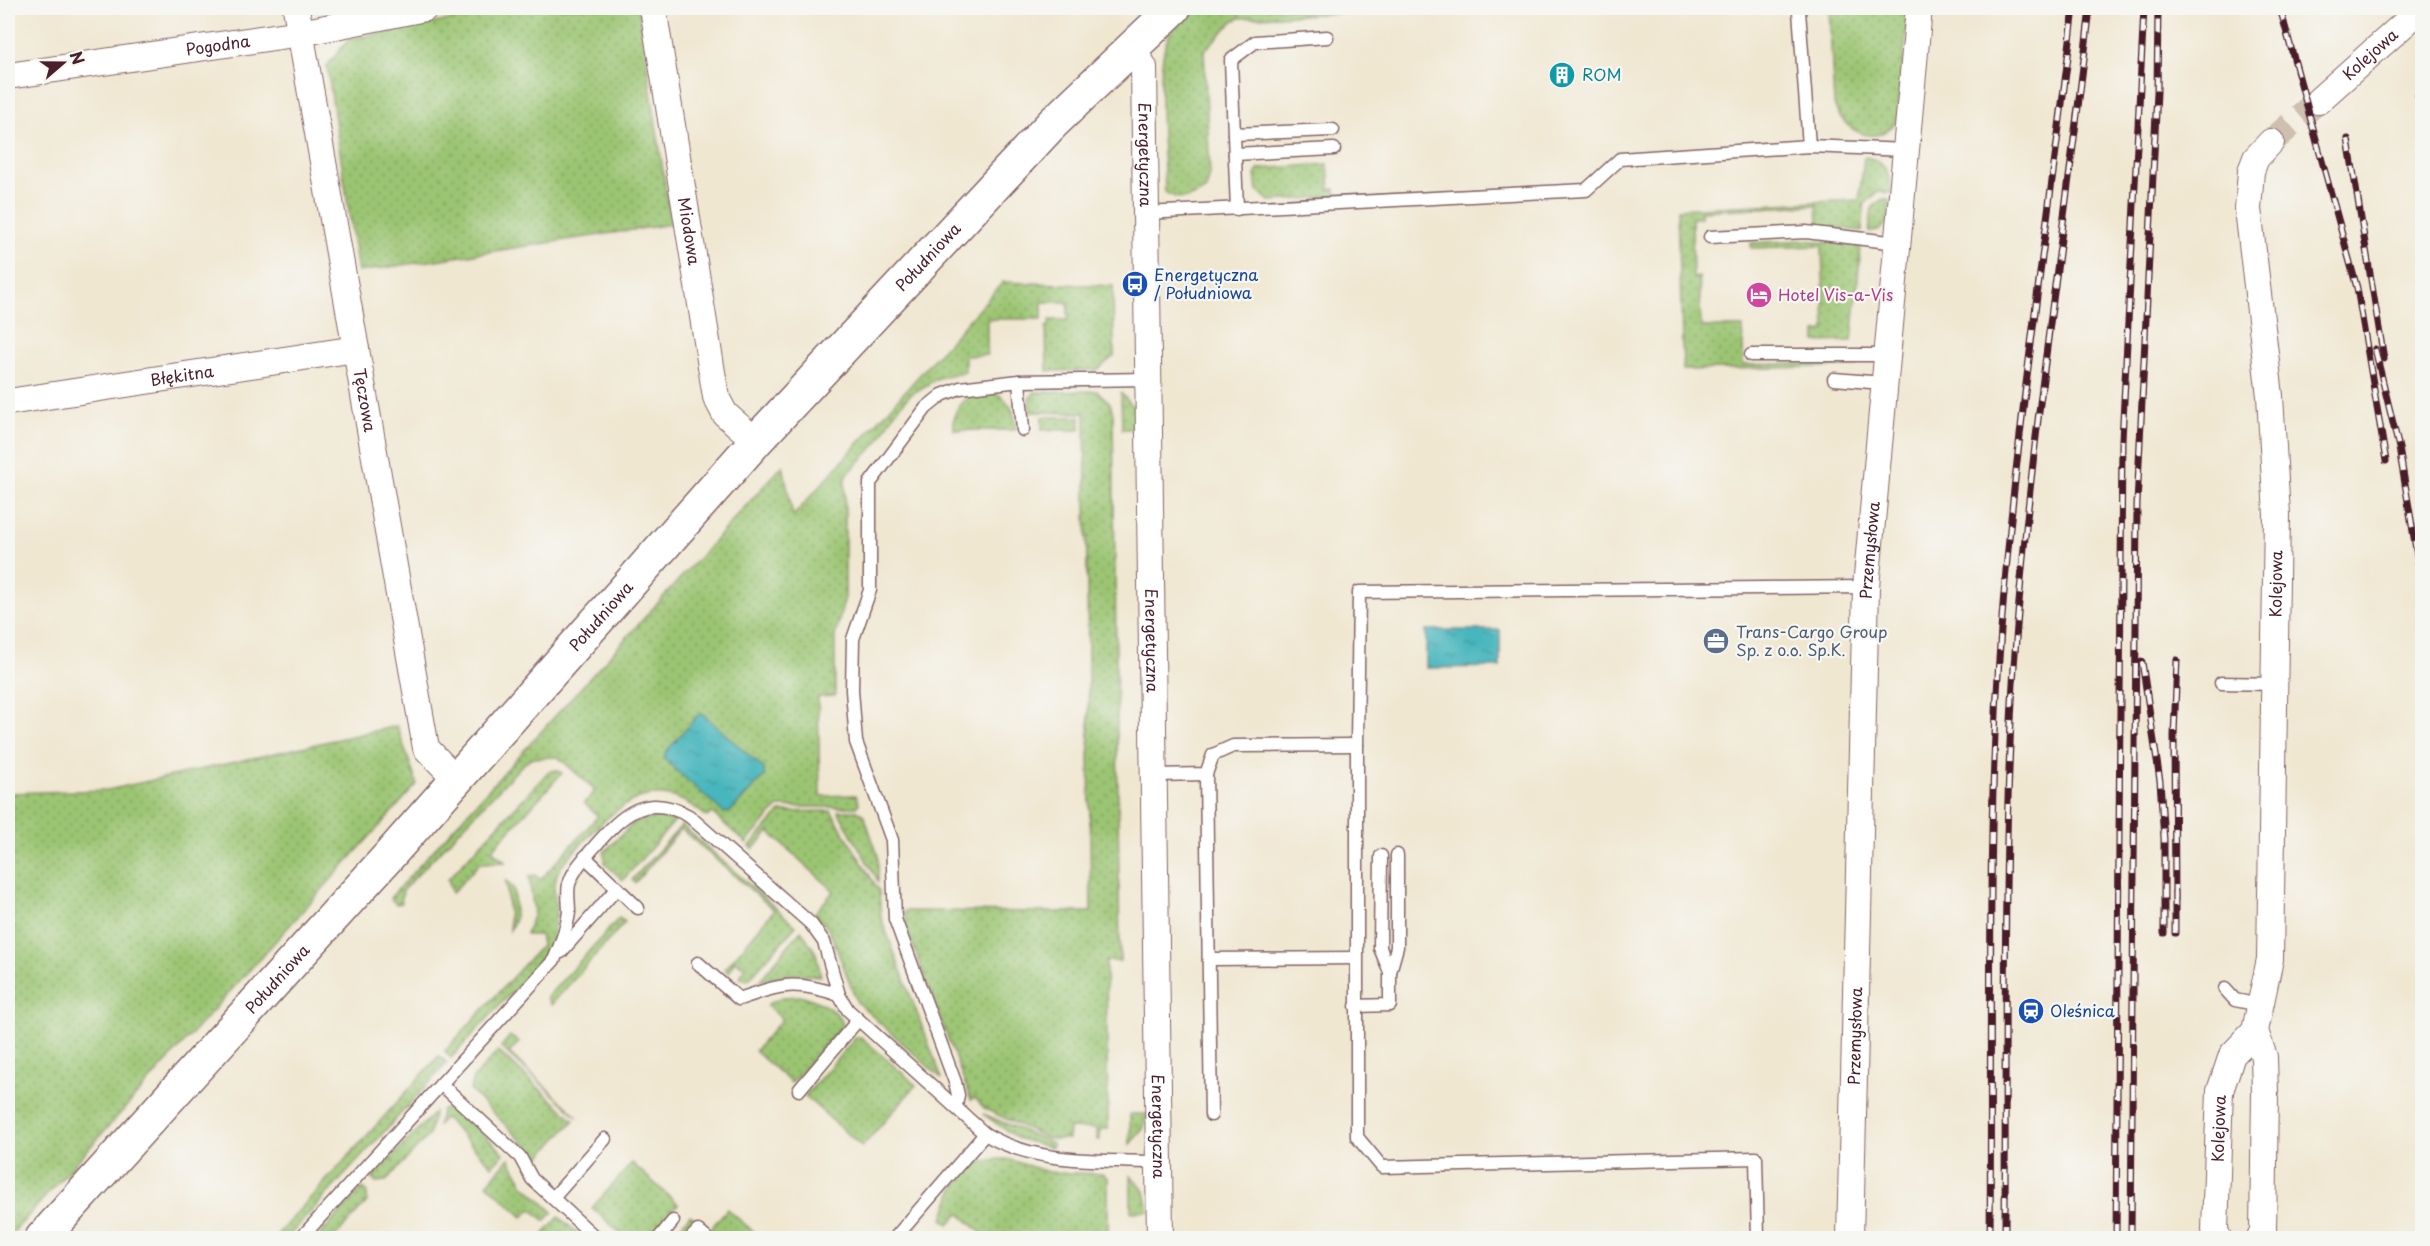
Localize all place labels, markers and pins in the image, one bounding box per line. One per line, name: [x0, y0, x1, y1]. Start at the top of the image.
building icon: ROM: [1547, 60, 1577, 90]
place label: ROM: [1582, 62, 1622, 86]
place label: Energetyczna / Południowa: [1154, 262, 1258, 304]
bus stop icon: Energetyczna / Południowa: [1120, 269, 1150, 299]
hotel icon: Hotel Vis-a-Vis: [1744, 280, 1774, 310]
place label: Hotel Vis-a-Vis: [1778, 282, 1893, 306]
place label: Trans-Cargo Group Sp. z o.o. Sp.K.: [1736, 619, 1888, 661]
office icon: Trans-Cargo Group Sp. z o.o. Sp.K.: [1701, 626, 1731, 656]
station icon: Oleśnica: [2016, 996, 2046, 1026]
place label: Oleśnica: [2050, 998, 2115, 1022]

